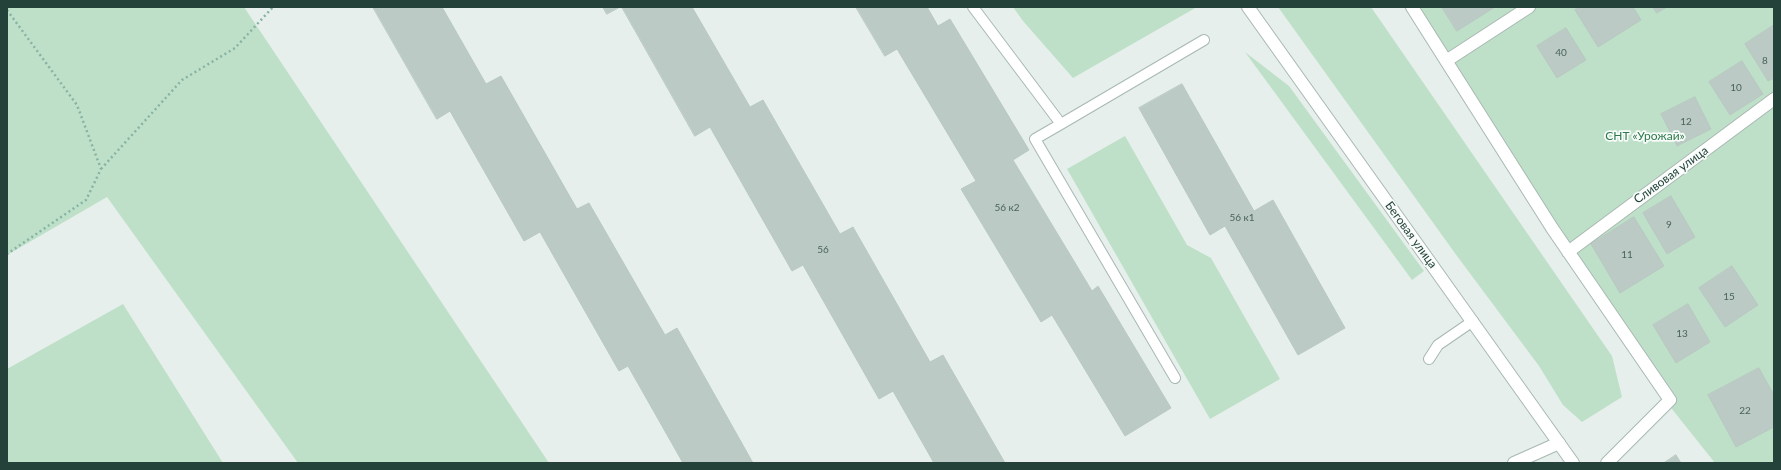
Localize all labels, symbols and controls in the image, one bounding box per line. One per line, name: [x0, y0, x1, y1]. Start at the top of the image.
house number: 40: [1555, 47, 1567, 59]
house number: 8: [1762, 55, 1768, 67]
house number: 10: [1730, 82, 1742, 94]
house number: 12: [1680, 116, 1692, 128]
park label: СНТ «Урожай»: [1605, 129, 1685, 143]
street label: Сливовая улица: [1631, 143, 1711, 207]
street label: Беговая улица: [1382, 199, 1440, 271]
house number: 56 к2: [994, 202, 1020, 214]
house number: 56 к1: [1229, 212, 1255, 224]
house number: 9: [1666, 219, 1672, 231]
house number: 56: [817, 244, 829, 256]
house number: 11: [1621, 249, 1633, 261]
house number: 15: [1723, 291, 1735, 303]
house number: 13: [1676, 328, 1688, 340]
house number: 22: [1739, 405, 1751, 417]

